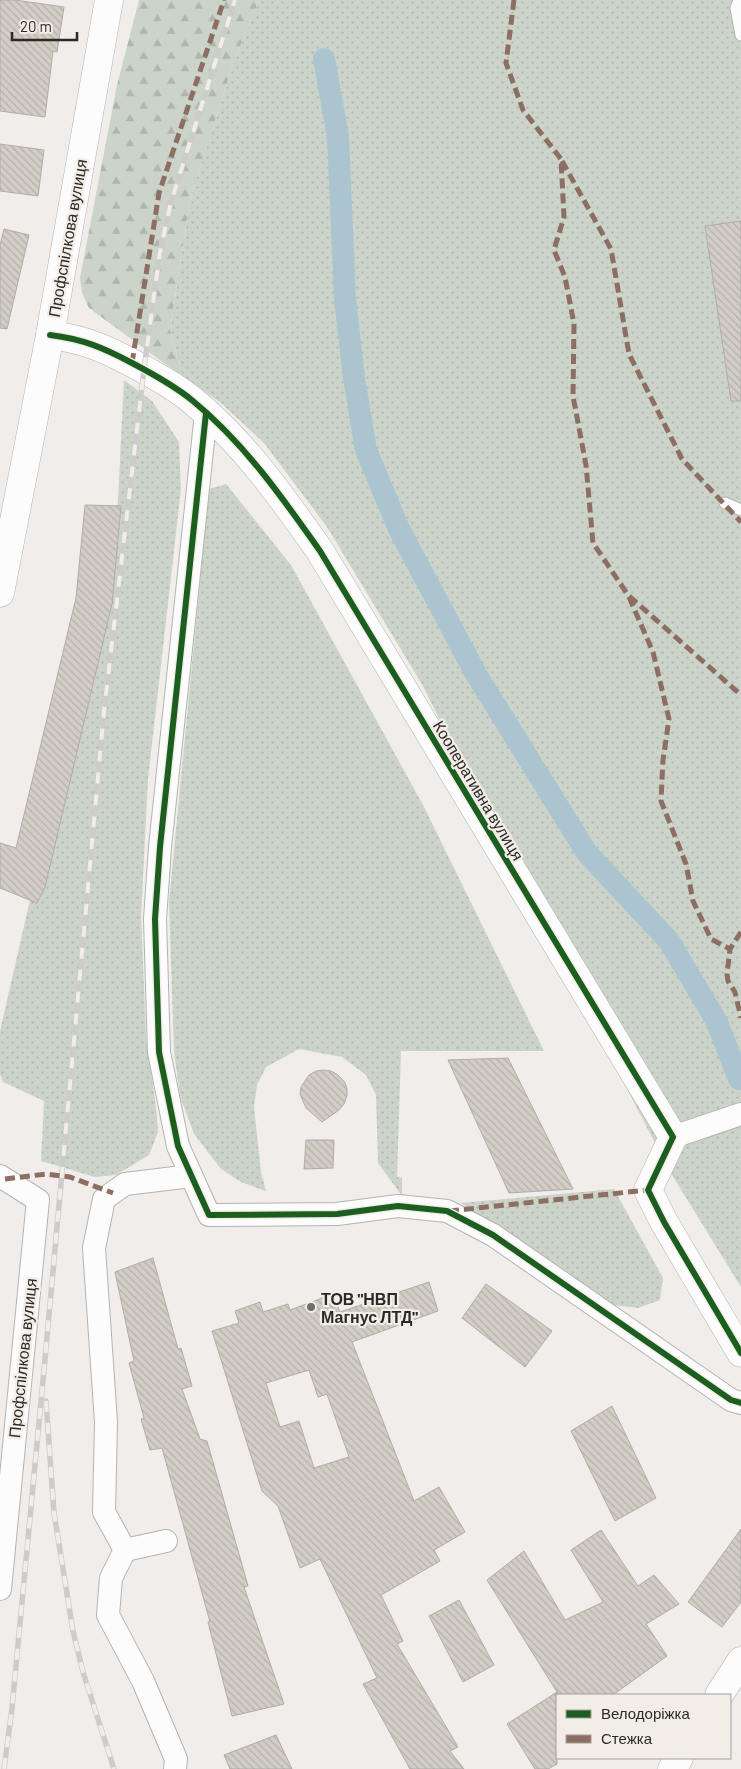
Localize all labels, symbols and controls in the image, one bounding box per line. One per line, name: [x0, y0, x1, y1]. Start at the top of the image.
scale bar: [12, 10, 78, 42]
text: 20 m: [20, 17, 52, 35]
street label: Профспілкова вулиця: [44, 157, 90, 319]
street label: Кооперативна вулиця: [430, 717, 528, 863]
street label: Профспілкова вулиця: [4, 1277, 40, 1439]
place label: ТОВ "НВП Магнус ЛТД": [321, 1289, 418, 1326]
marker: ТОВ "НВП Магнус ЛТД": [305, 1301, 317, 1313]
legend: [556, 1694, 731, 1759]
text: Велодоріжка: [601, 1704, 690, 1722]
text: Стежка: [601, 1729, 653, 1747]

